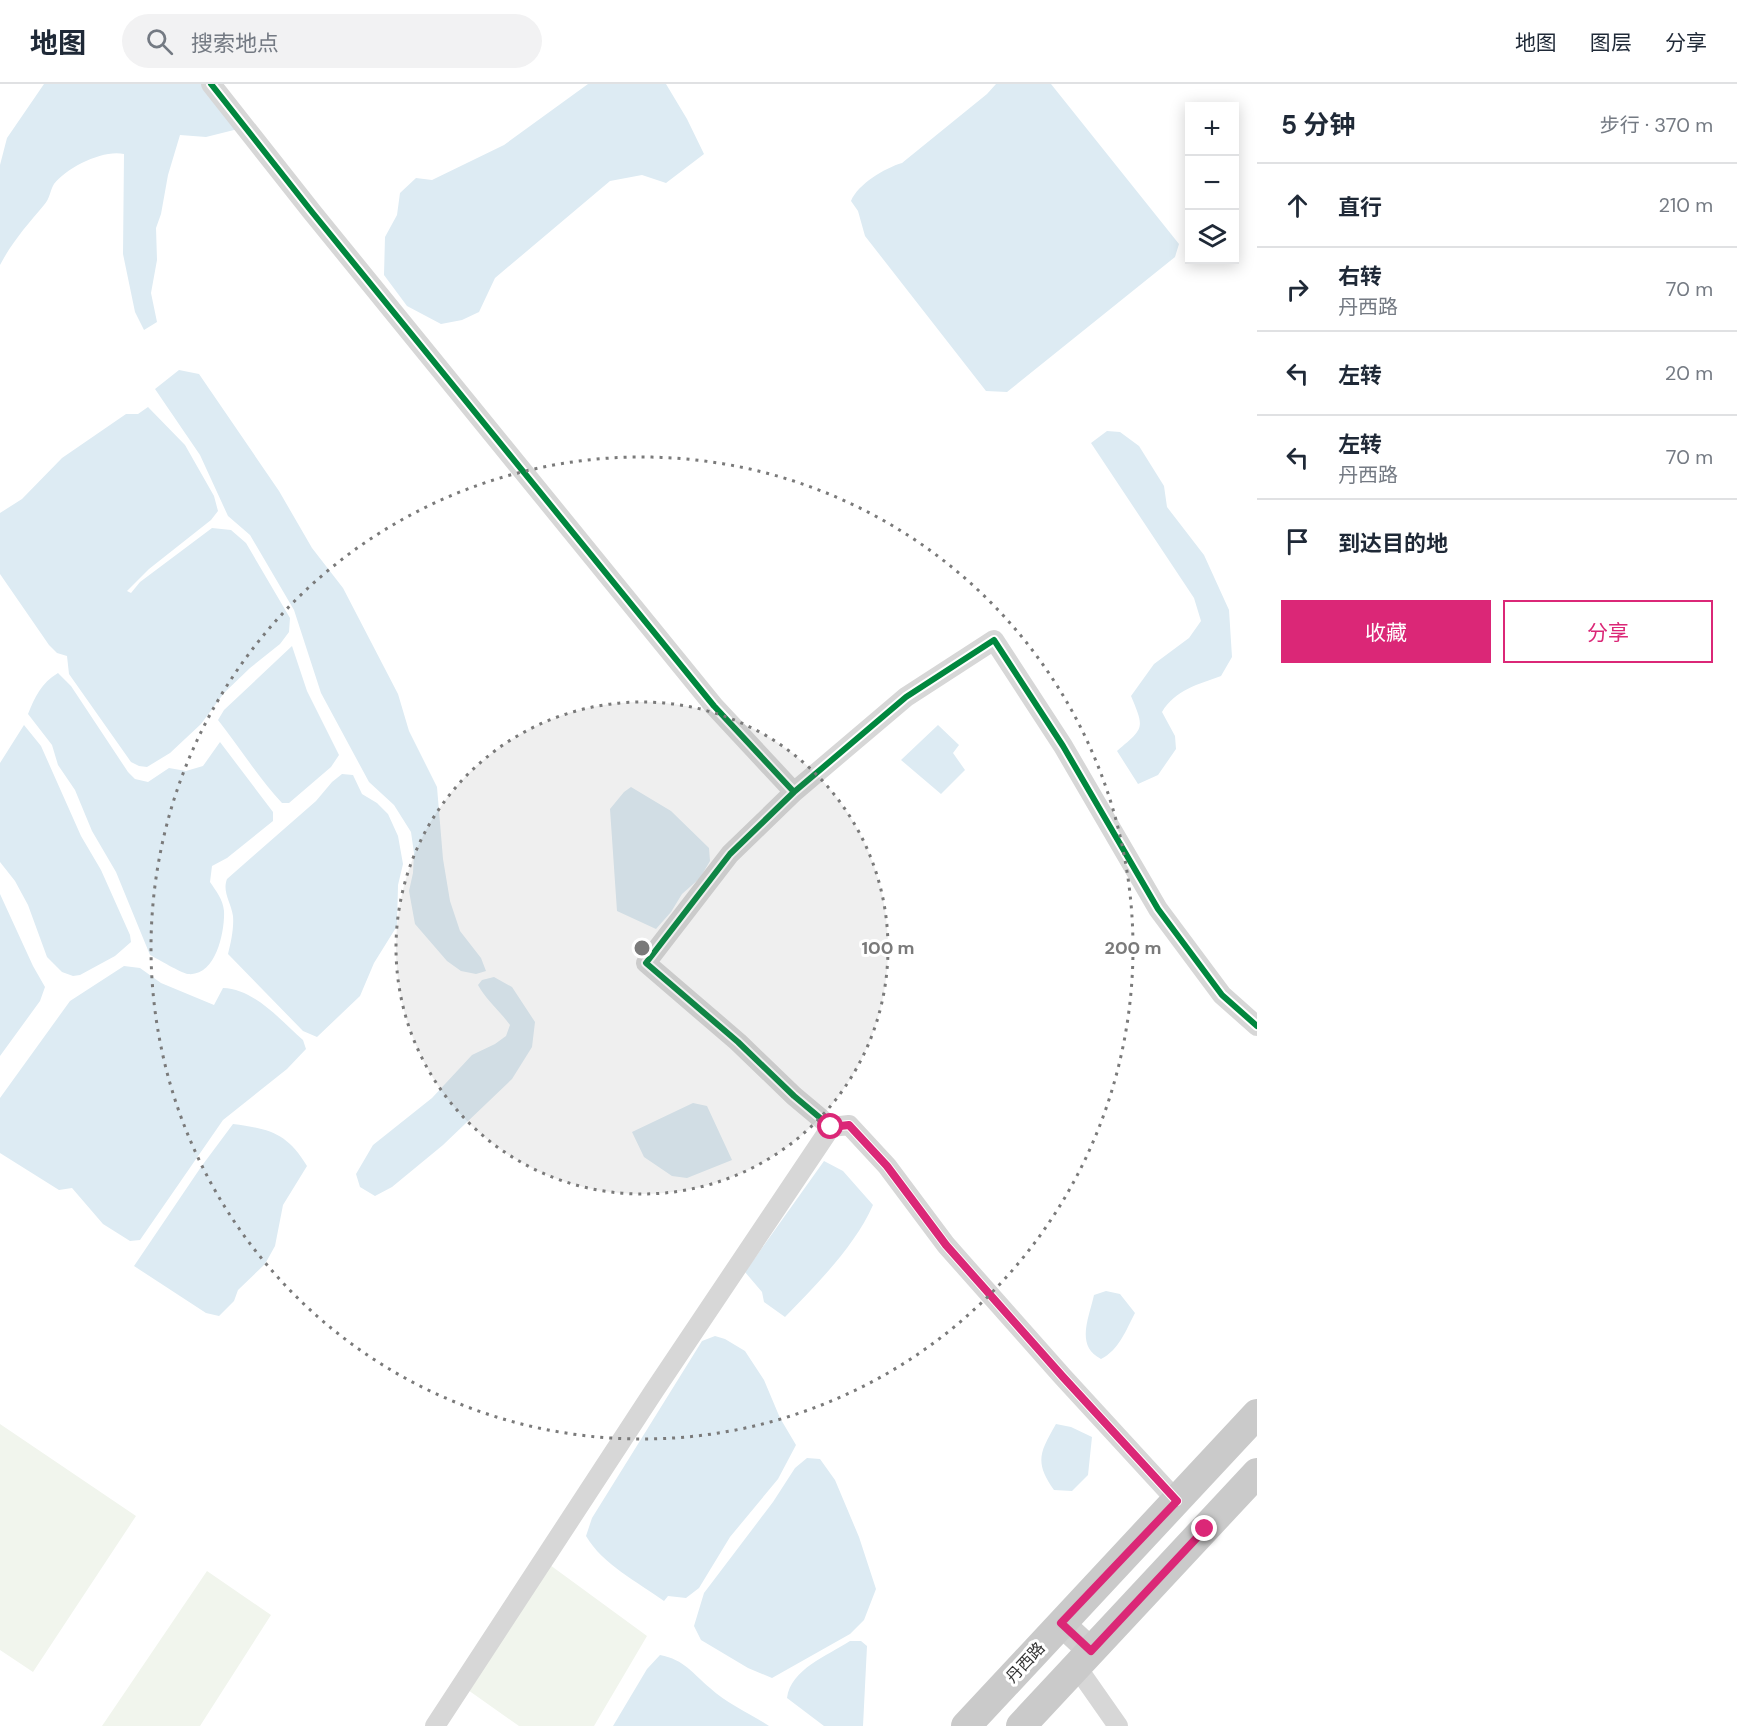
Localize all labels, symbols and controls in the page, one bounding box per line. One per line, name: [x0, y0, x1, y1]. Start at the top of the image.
search box: [122, 14, 542, 68]
text: 地图: [30, 25, 86, 62]
icon: search: [143, 25, 176, 58]
text: 搜索地点: [191, 29, 279, 58]
text: 地图: [1515, 29, 1557, 57]
text: 图层: [1590, 29, 1632, 57]
text: 分享: [1665, 29, 1707, 57]
map controls: [1185, 102, 1239, 264]
button: +: [1185, 102, 1239, 156]
text: 5 分钟: [1281, 108, 1355, 142]
text: 步行 · 370 m: [1600, 112, 1713, 138]
button: −: [1185, 156, 1239, 210]
icon: ahead: [1281, 189, 1314, 222]
text: 210 m: [1658, 192, 1713, 218]
text: 直行: [1338, 193, 1382, 222]
button: layers: [1185, 210, 1239, 264]
text: 右转: [1338, 262, 1382, 291]
icon: right: [1281, 273, 1314, 306]
text: 70 m: [1666, 276, 1713, 302]
text: 丹西路: [1338, 294, 1398, 320]
icon: left: [1281, 357, 1314, 390]
text: 20 m: [1665, 360, 1713, 386]
text: 左转: [1338, 361, 1382, 390]
text: 左转: [1338, 430, 1382, 459]
icon: left: [1281, 441, 1314, 474]
text: 70 m: [1666, 444, 1713, 470]
text: 丹西路: [1338, 462, 1398, 488]
icon: arrive: [1281, 525, 1314, 558]
text: 到达目的地: [1338, 529, 1448, 558]
button: 收藏: [1281, 600, 1491, 663]
button: 分享: [1503, 600, 1713, 663]
text: 100 m: [861, 936, 915, 960]
text: 200 m: [1105, 936, 1161, 960]
centre of rings: [632, 938, 652, 958]
route start: [817, 1113, 843, 1139]
route end: [1191, 1515, 1217, 1541]
street label: 丹西路: [1001, 1638, 1049, 1687]

